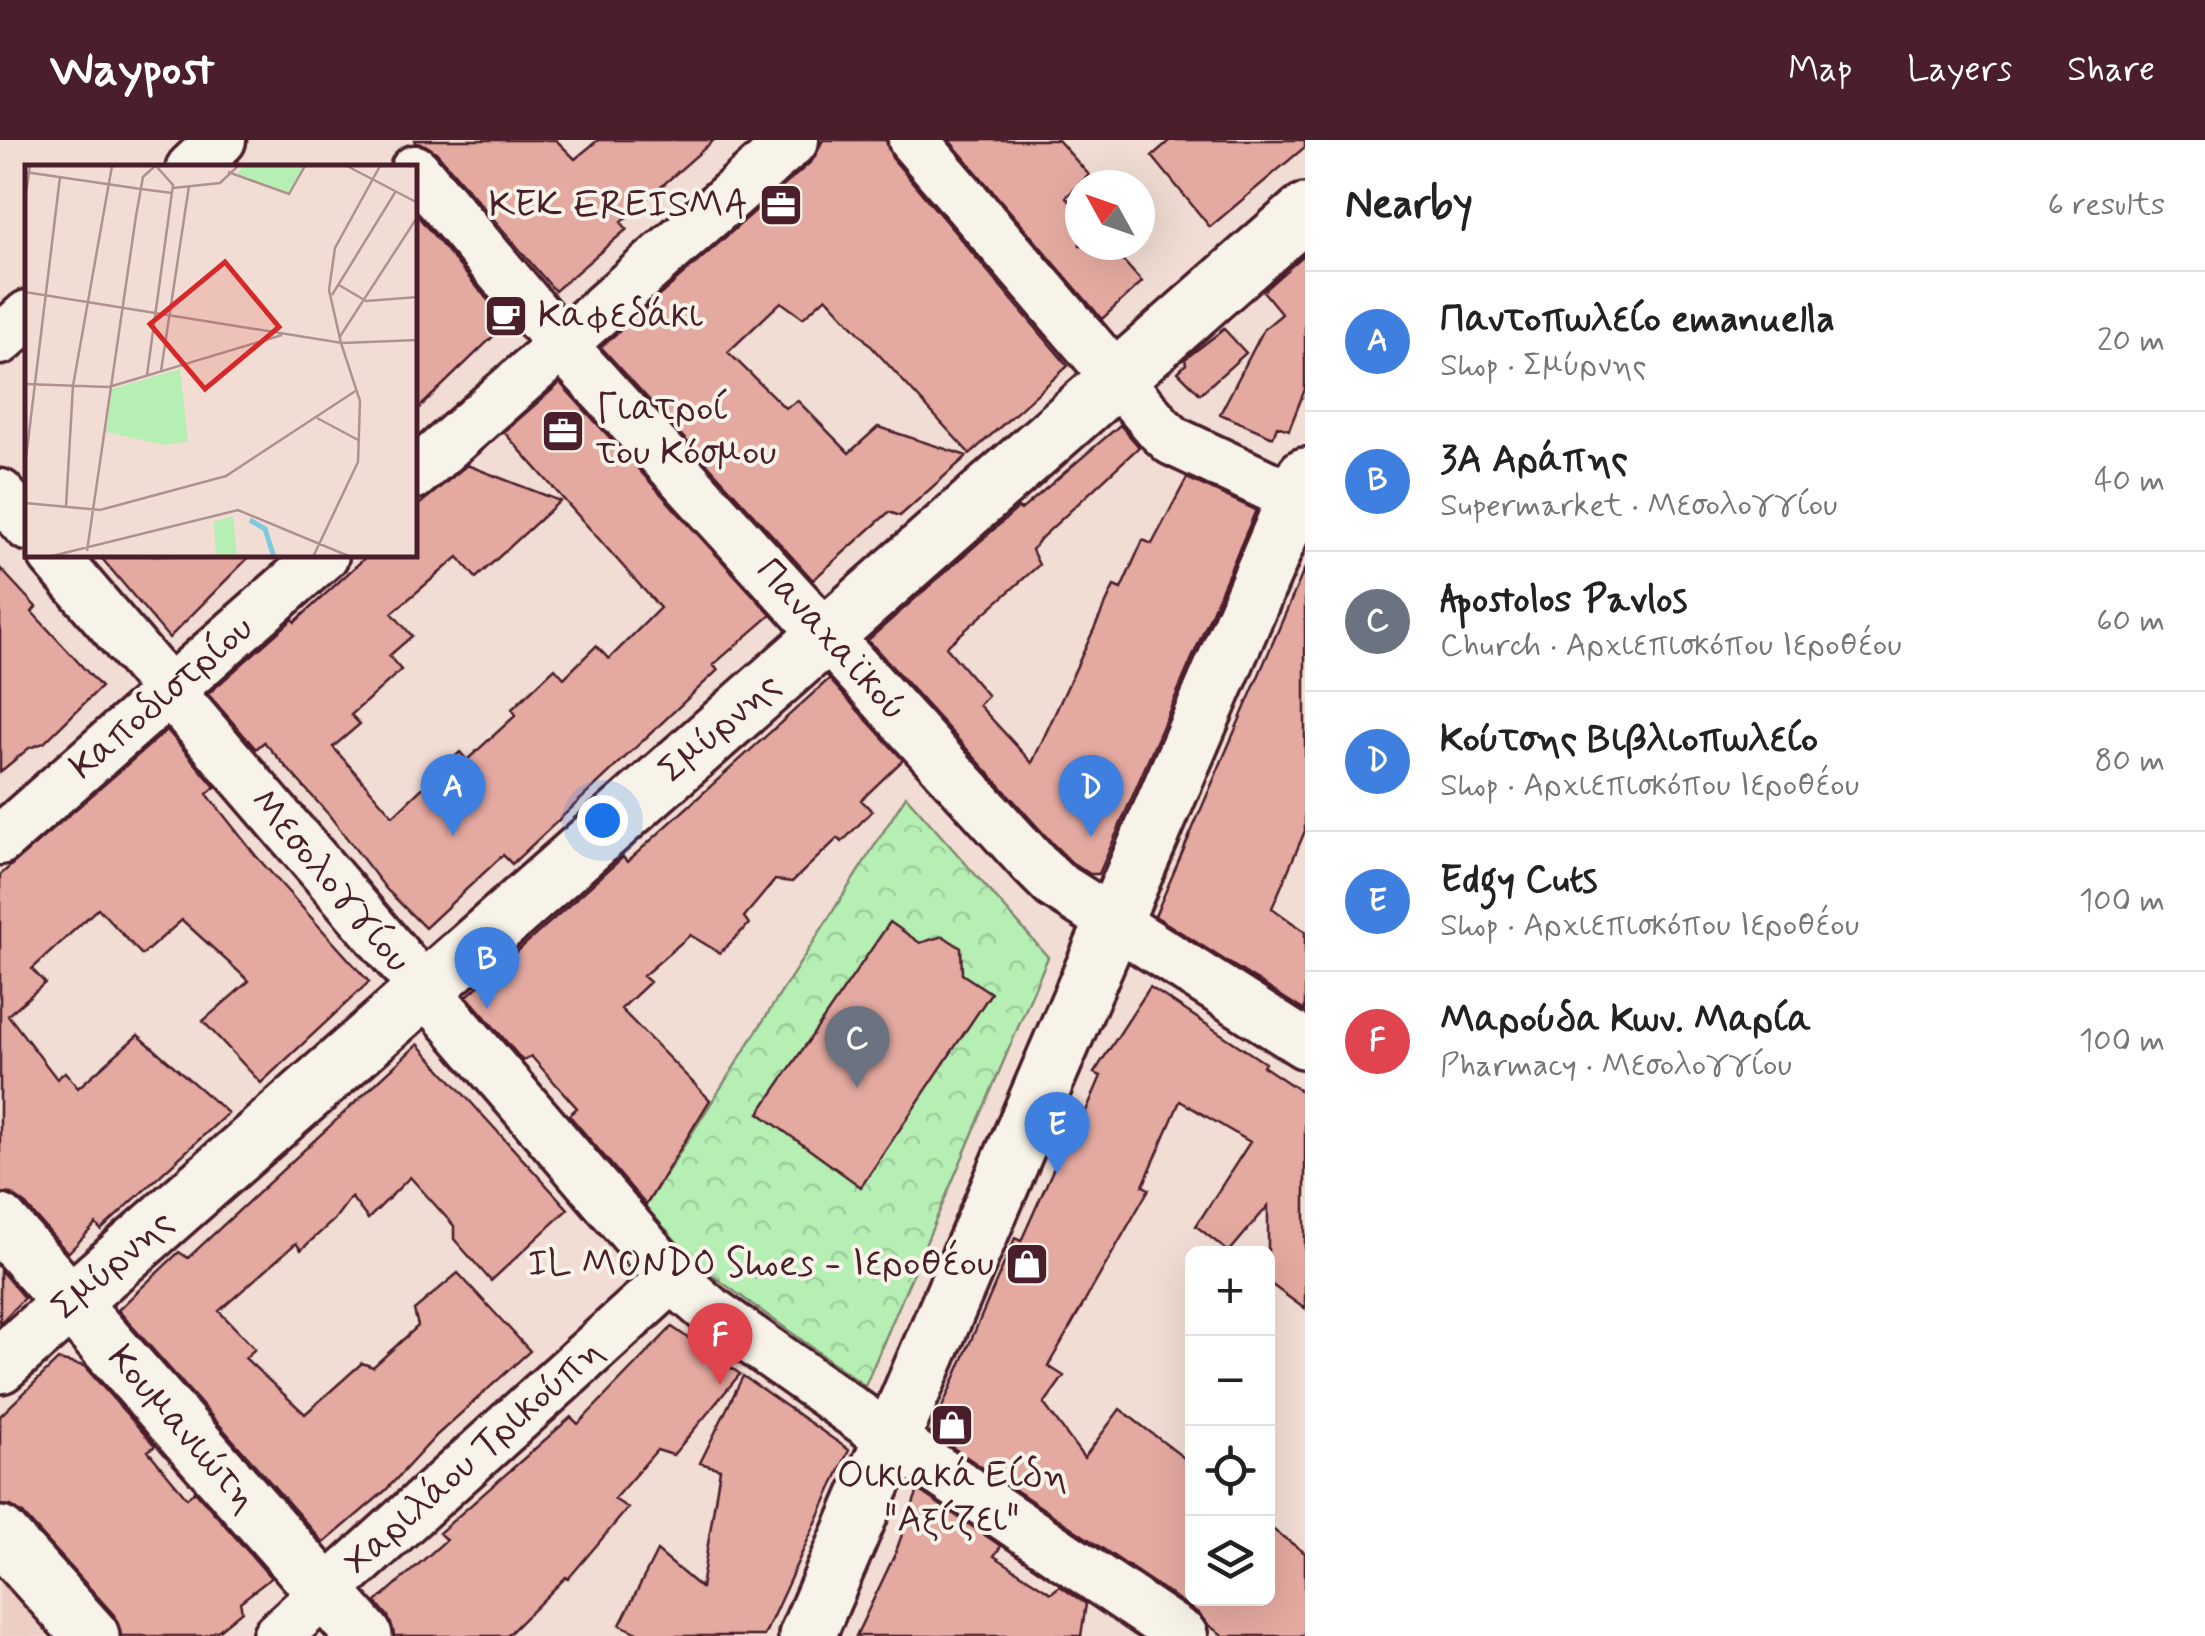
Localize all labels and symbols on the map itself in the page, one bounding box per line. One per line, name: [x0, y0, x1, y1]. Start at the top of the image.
inset map: [25, 165, 418, 558]
north arrow: [1065, 170, 1155, 260]
place label: KEK EREISMA: [489, 181, 748, 230]
office icon: KEK EREISMA: [758, 182, 804, 228]
place label: Καφεδάκι: [538, 292, 703, 341]
cafe icon: Καφεδάκι: [483, 293, 529, 339]
place label: Γιατροί του Κόσμου: [595, 385, 776, 478]
office icon: Γιατροί του Κόσμου: [540, 408, 586, 454]
street label: Παναχαϊκού: [745, 548, 917, 732]
street label: Καποδιστρίου: [60, 605, 264, 791]
street label: Σμύρνης: [649, 662, 791, 794]
pin: A: [420, 754, 486, 836]
pin: D: [1058, 754, 1124, 837]
street label: Μεσολογγίου: [239, 779, 421, 983]
your location: [577, 795, 628, 846]
pin: B: [454, 926, 520, 1009]
pin: C: [824, 1006, 890, 1088]
pin: E: [1024, 1092, 1090, 1174]
street label: Σμύρνης: [42, 1199, 184, 1331]
place label: IL MONDO Shoes - Ιεροθέου: [528, 1239, 994, 1289]
shop icon: IL MONDO Shoes - Ιεροθέου: [1004, 1241, 1050, 1287]
pin: F: [688, 1302, 752, 1385]
street label: Χαριλάου Τρικούπη: [334, 1327, 614, 1587]
street label: Κουμανιώτη: [96, 1335, 268, 1523]
shop icon: Οικιακά Είδη "Αξίζει": [929, 1402, 975, 1448]
place label: Οικιακά Είδη "Αξίζει": [837, 1452, 1067, 1545]

